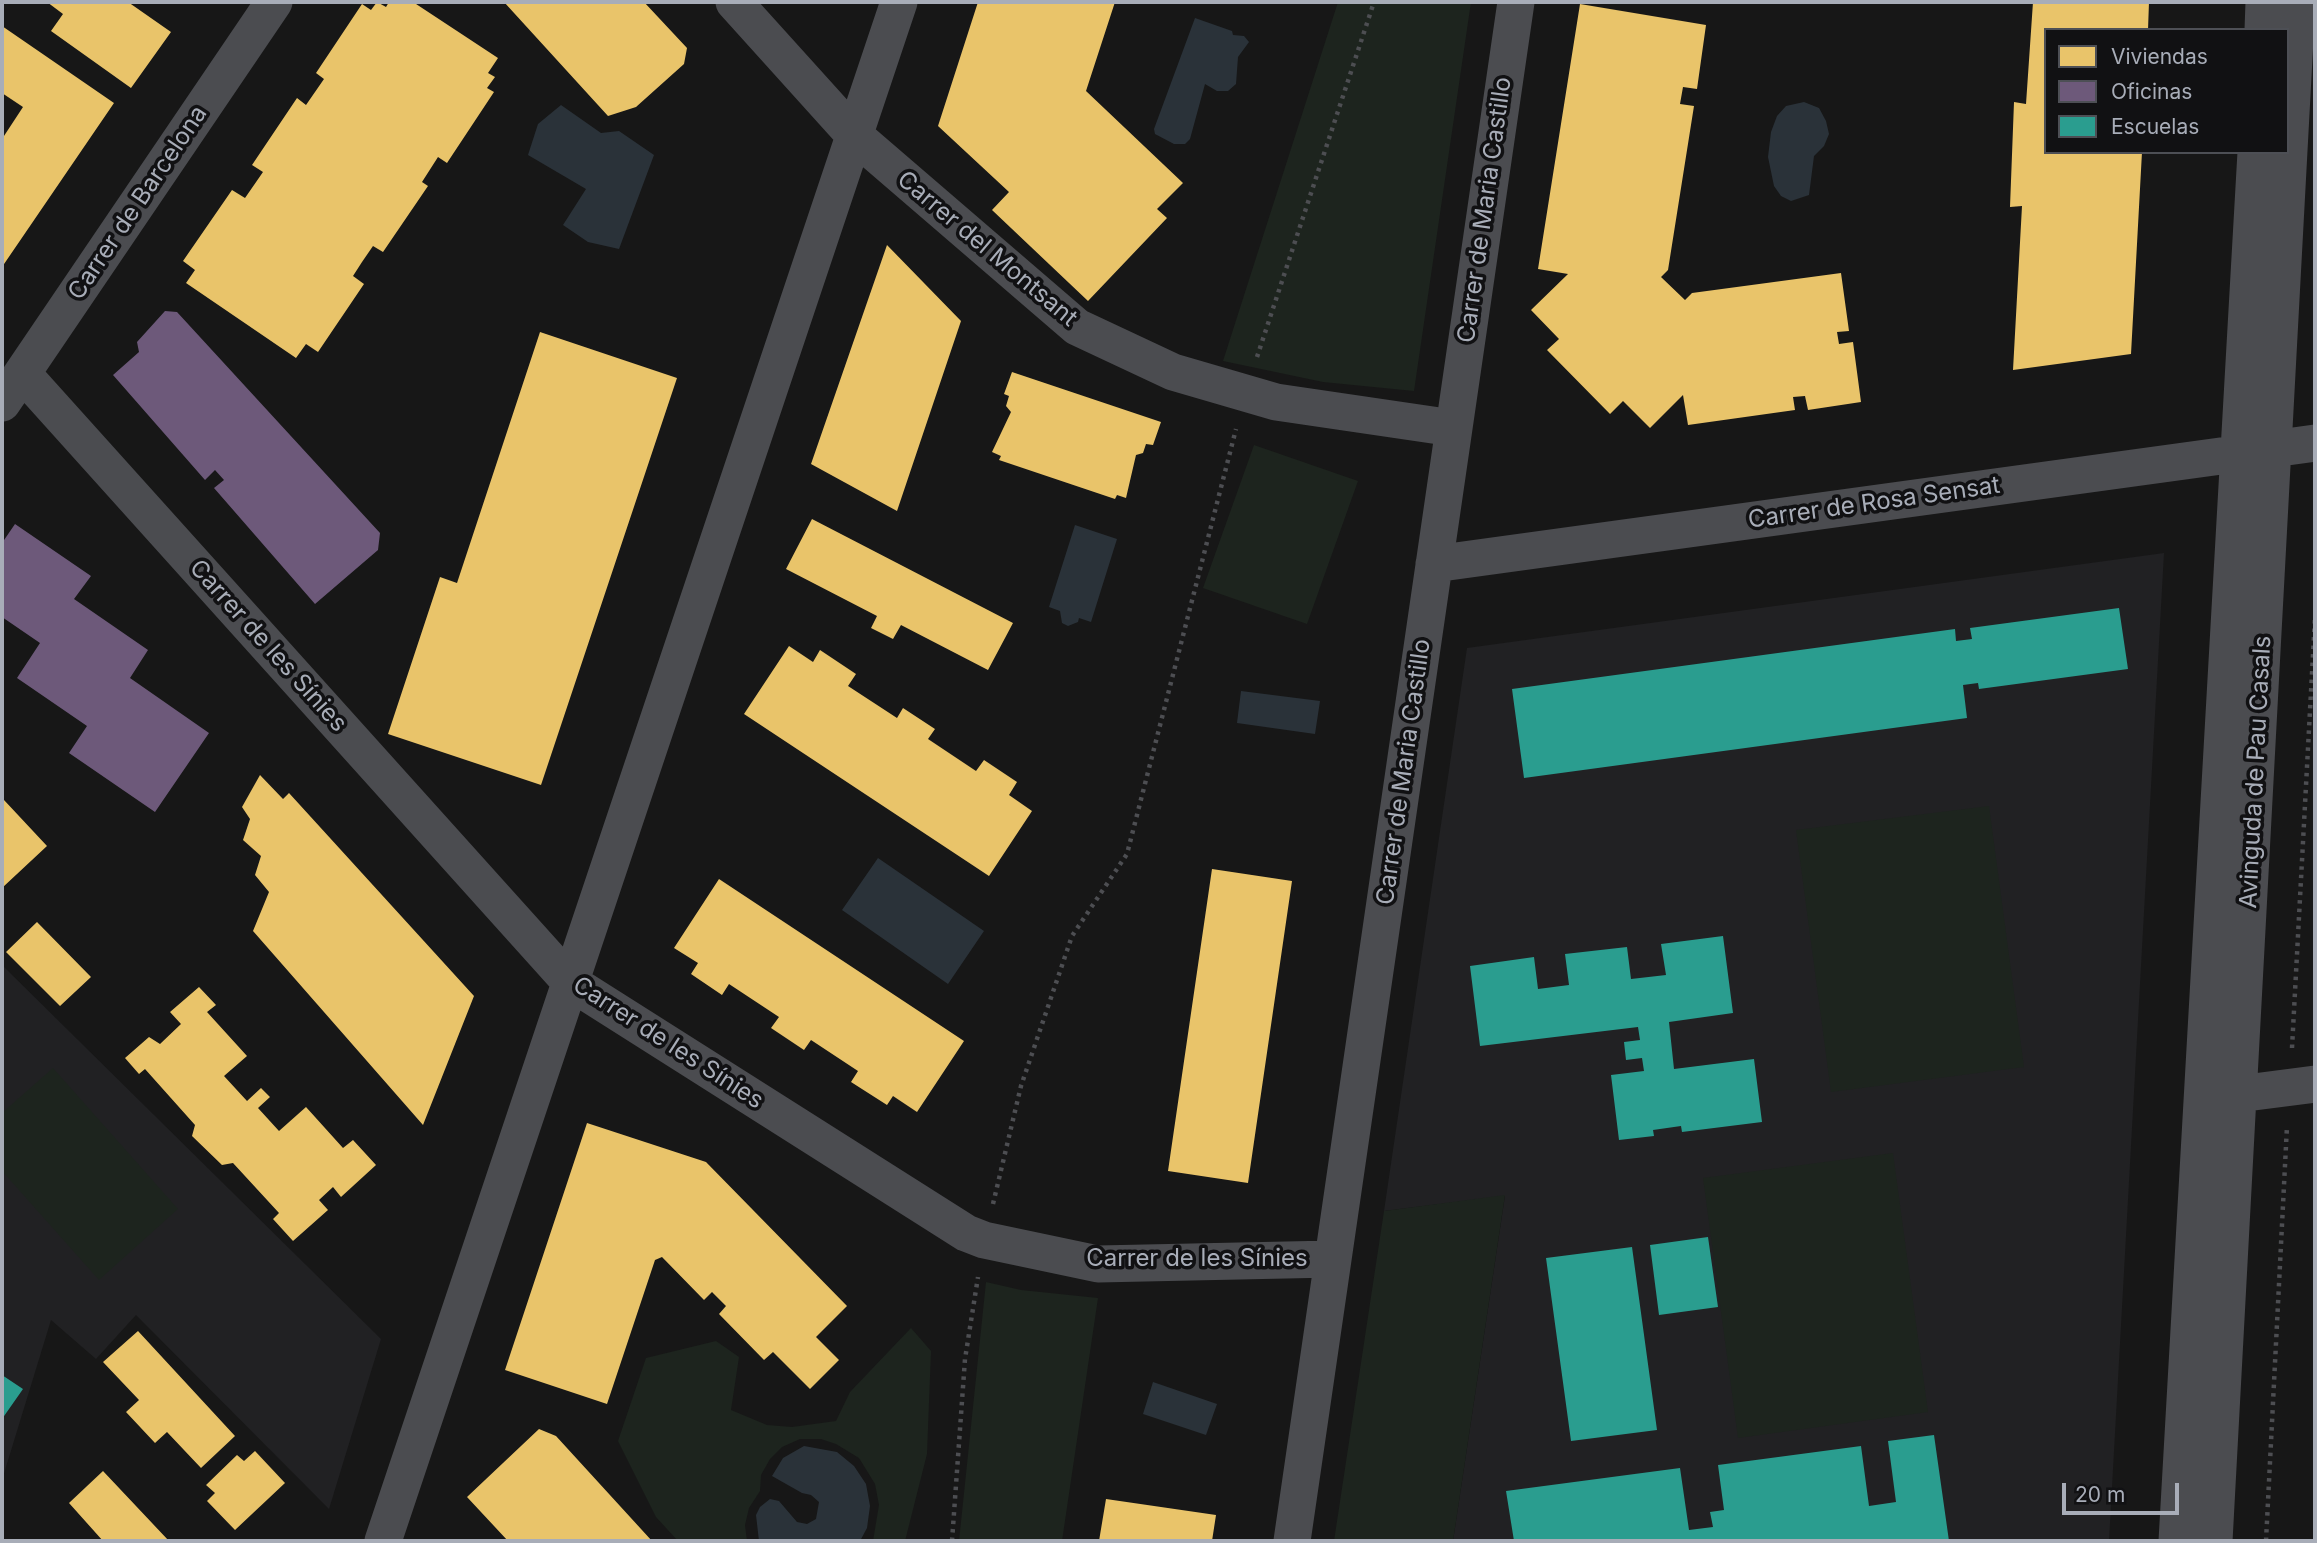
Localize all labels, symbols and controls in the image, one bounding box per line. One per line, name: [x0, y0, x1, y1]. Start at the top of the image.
legend: [2044, 28, 2289, 154]
text: Viviendas: [2111, 44, 2208, 69]
street label: Carrer de Maria Castillo: [1452, 75, 1518, 345]
text: Oficinas: [2111, 79, 2192, 104]
street label: Carrer de Barcelona: [62, 101, 214, 305]
text: Escuelas: [2111, 114, 2199, 139]
street label: Carrer del Montsant: [891, 165, 1083, 333]
street label: Carrer de Rosa Sensat: [1746, 471, 2002, 535]
street label: Carrer de les Sínies: [183, 554, 353, 738]
street label: Avinguda de Pau Casals: [2234, 635, 2278, 909]
street label: Carrer de Maria Castillo: [1371, 637, 1437, 907]
street label: Carrer de les Sínies: [567, 971, 769, 1115]
street label: Carrer de les Sínies: [1086, 1245, 1308, 1273]
scale bar: [2065, 1470, 2182, 1514]
text: 20 m: [2075, 1482, 2125, 1507]

